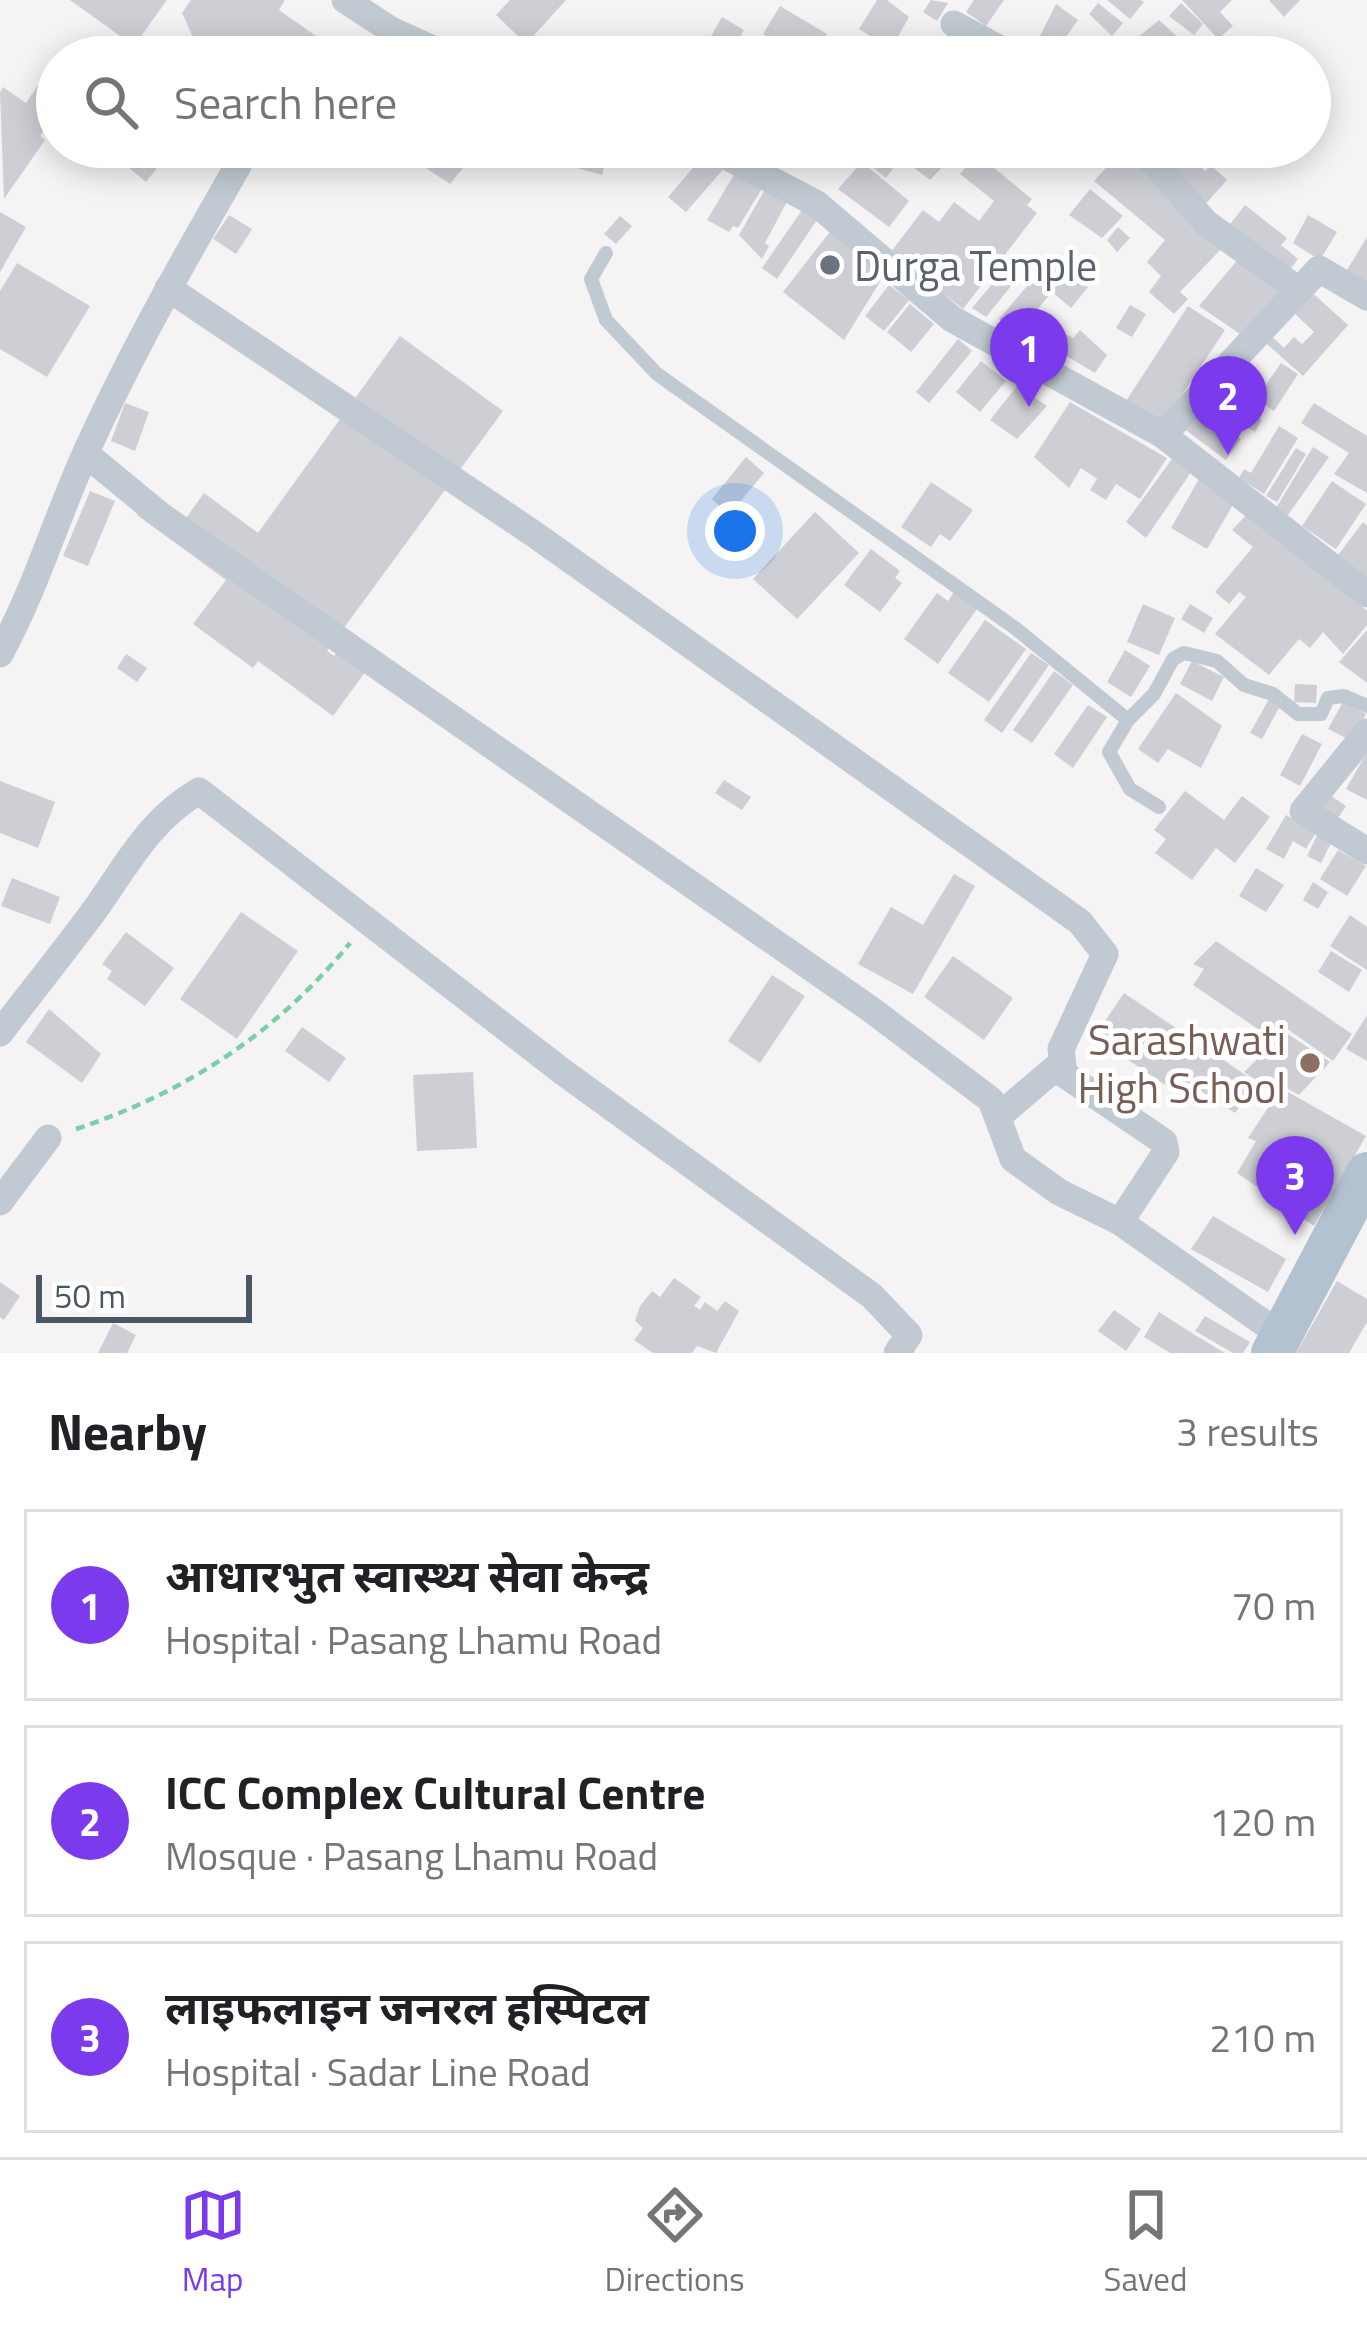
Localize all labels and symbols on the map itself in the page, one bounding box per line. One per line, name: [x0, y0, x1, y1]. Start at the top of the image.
place label: Durga Temple: [854, 233, 1097, 297]
marker: Durga Temple: [817, 252, 843, 278]
pin: 1: [990, 308, 1068, 407]
pin: 2: [1189, 356, 1267, 455]
your location: [705, 501, 765, 561]
place label: Sarashwati High School: [1077, 1007, 1286, 1119]
marker: Sarashwati High School: [1297, 1050, 1323, 1076]
pin: 3: [1256, 1136, 1334, 1235]
scale bar: [36, 1269, 252, 1322]

